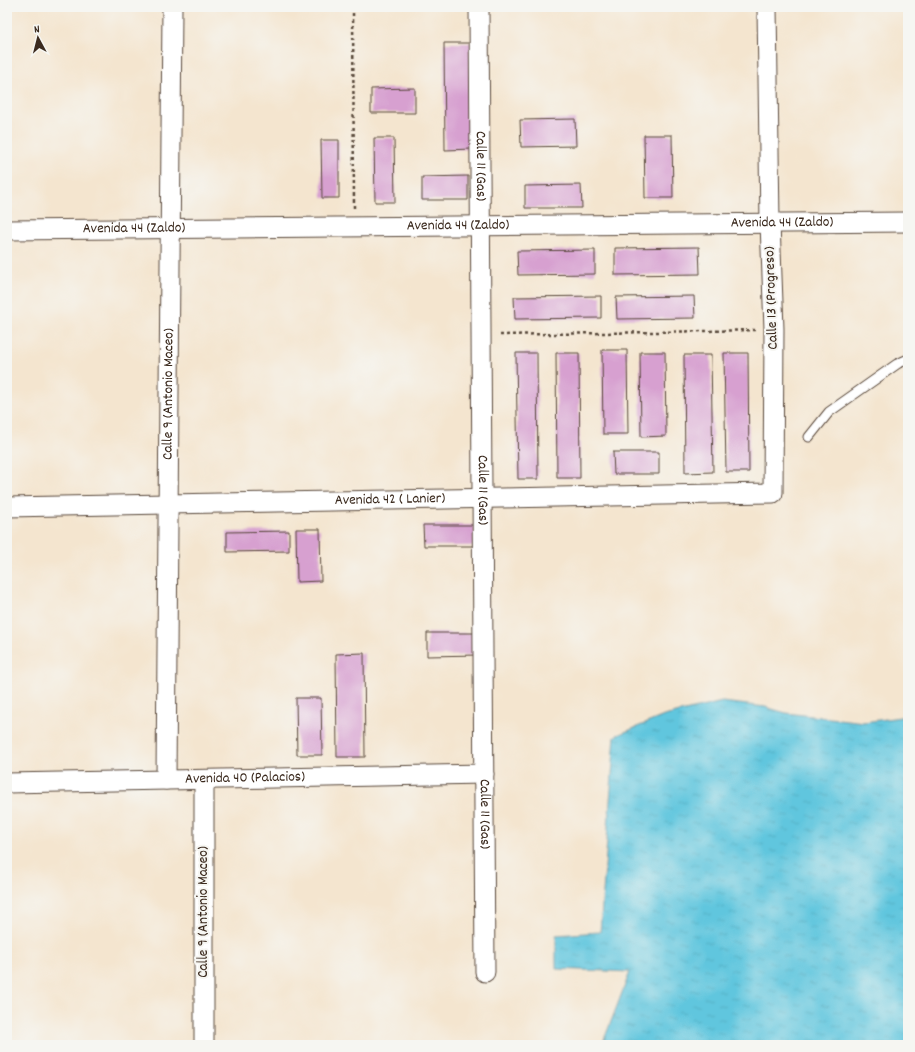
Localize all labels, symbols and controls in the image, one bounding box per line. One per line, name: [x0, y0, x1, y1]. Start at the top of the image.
north arrow: [18, 18, 58, 58]
text: N: [33, 22, 41, 38]
street label: Calle 11 (Gas): [469, 131, 491, 201]
street label: Avenida 44 (Zaldo): [731, 212, 834, 235]
street label: Avenida 44 (Zaldo): [407, 215, 510, 237]
street label: Avenida 44 (Zaldo): [83, 217, 186, 240]
street label: Calle 13 (Progreso): [759, 246, 785, 350]
street label: Calle 9 (Antonio Maceo): [157, 328, 181, 460]
street label: Calle 11 (Gas): [471, 455, 493, 525]
street label: Avenida 42 ( Lanier): [334, 488, 446, 512]
street label: Avenida 40 (Palacios): [185, 766, 305, 791]
street label: Calle 11 (Gas): [473, 779, 495, 849]
street label: Calle 9 (Antonio Maceo): [193, 846, 215, 978]

